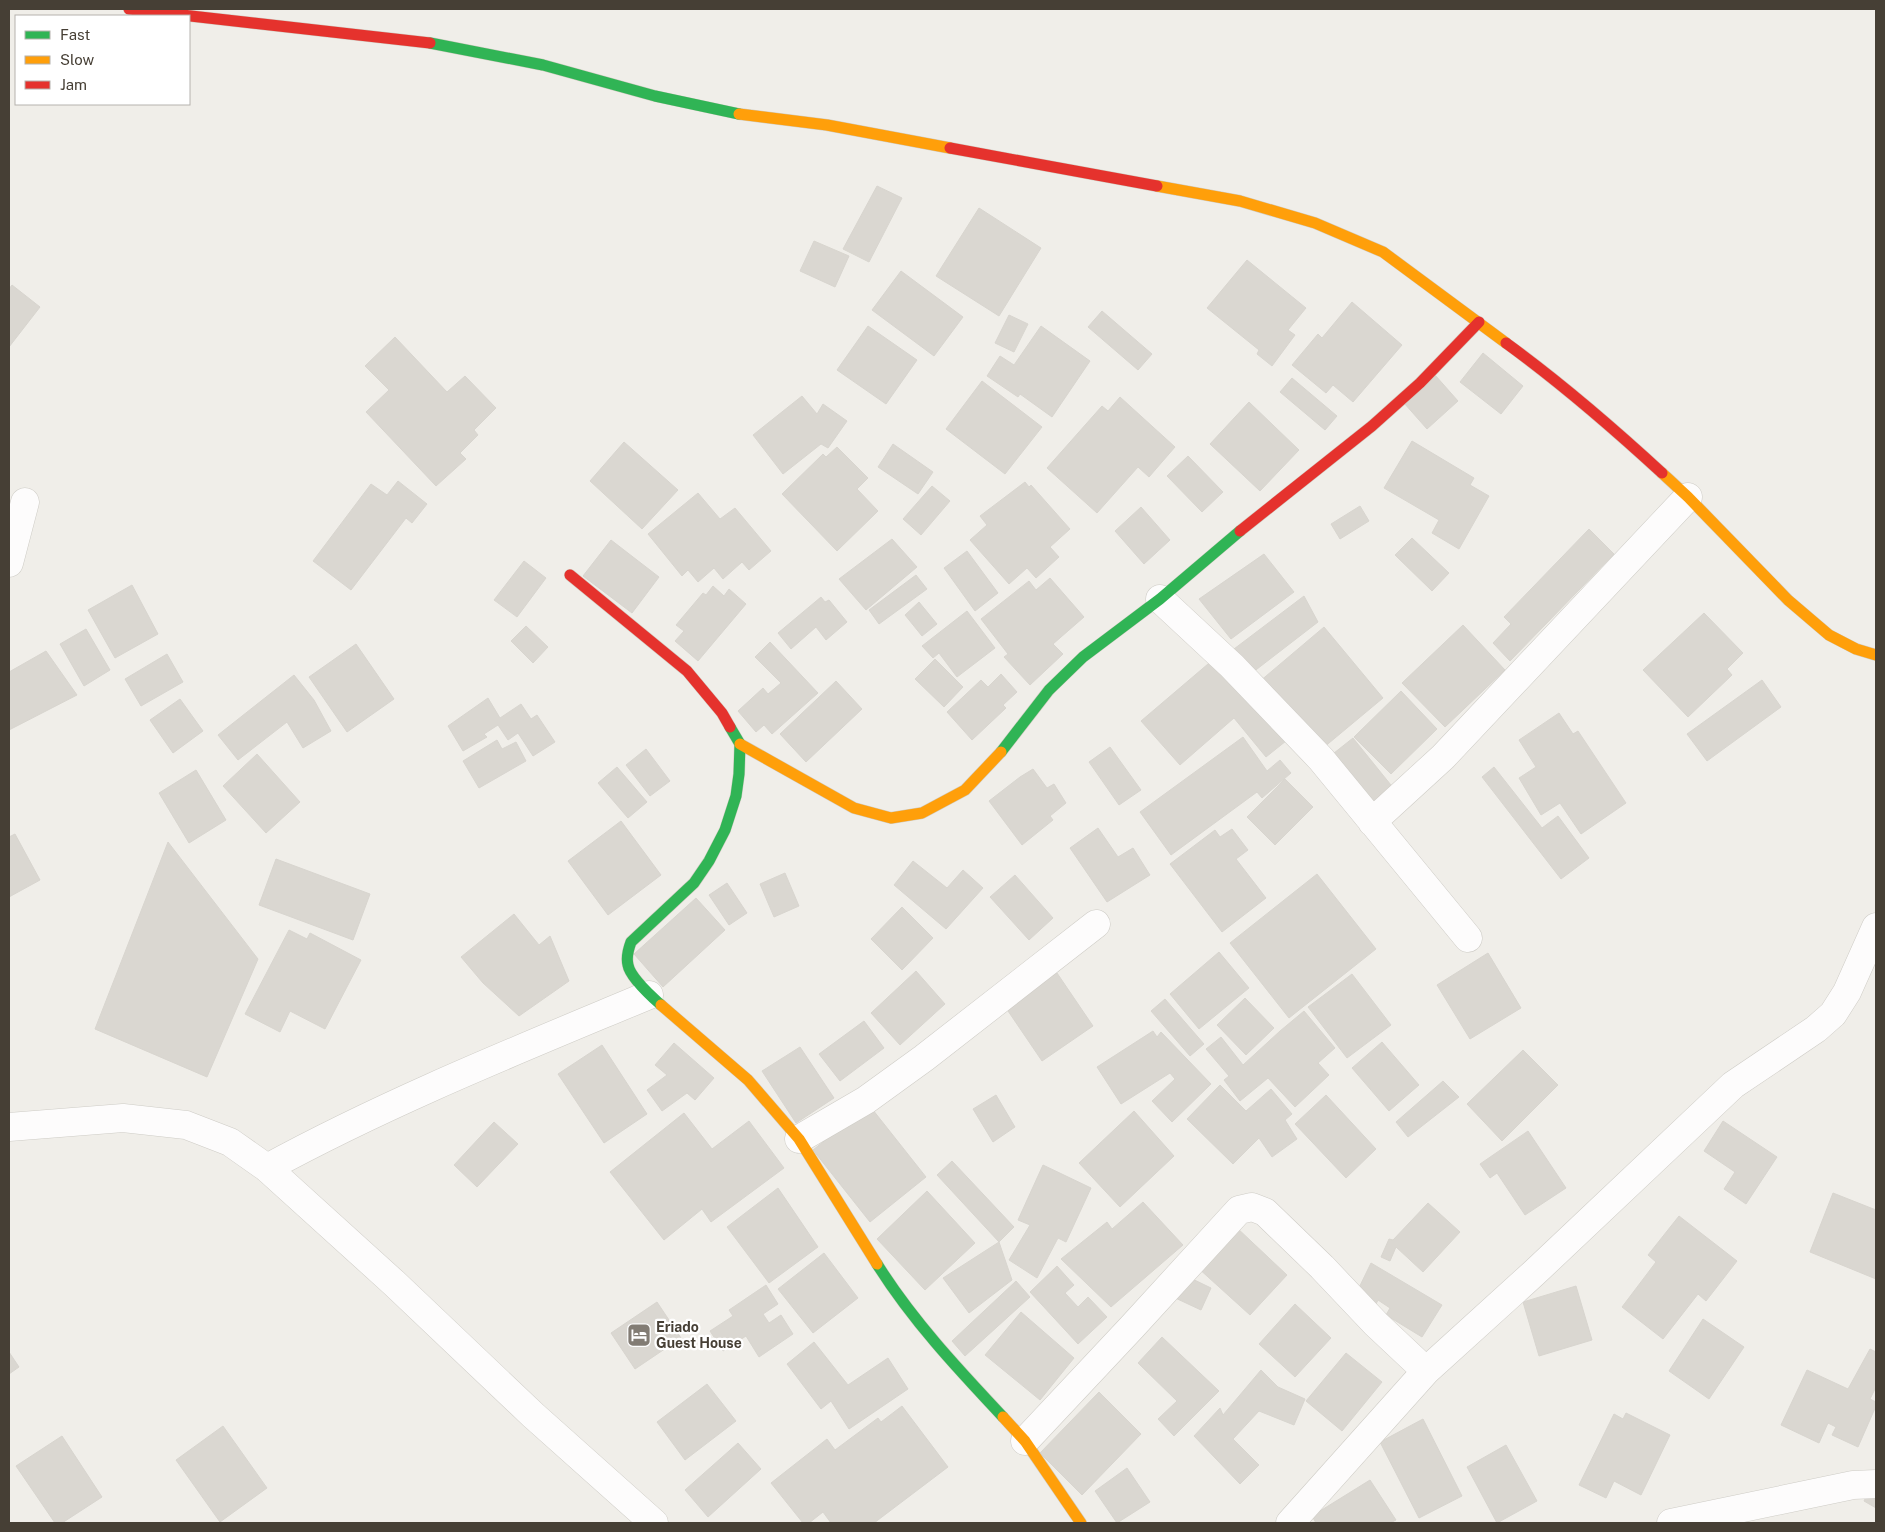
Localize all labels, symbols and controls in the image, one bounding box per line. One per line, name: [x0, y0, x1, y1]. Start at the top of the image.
legend: [15, 15, 190, 105]
text: Fast: [60, 26, 90, 43]
text: Slow: [60, 51, 95, 68]
text: Jam: [60, 76, 87, 93]
place label: Eriado Guest House: [656, 1319, 742, 1351]
hotel icon: Eriado Guest House: [626, 1322, 652, 1348]

